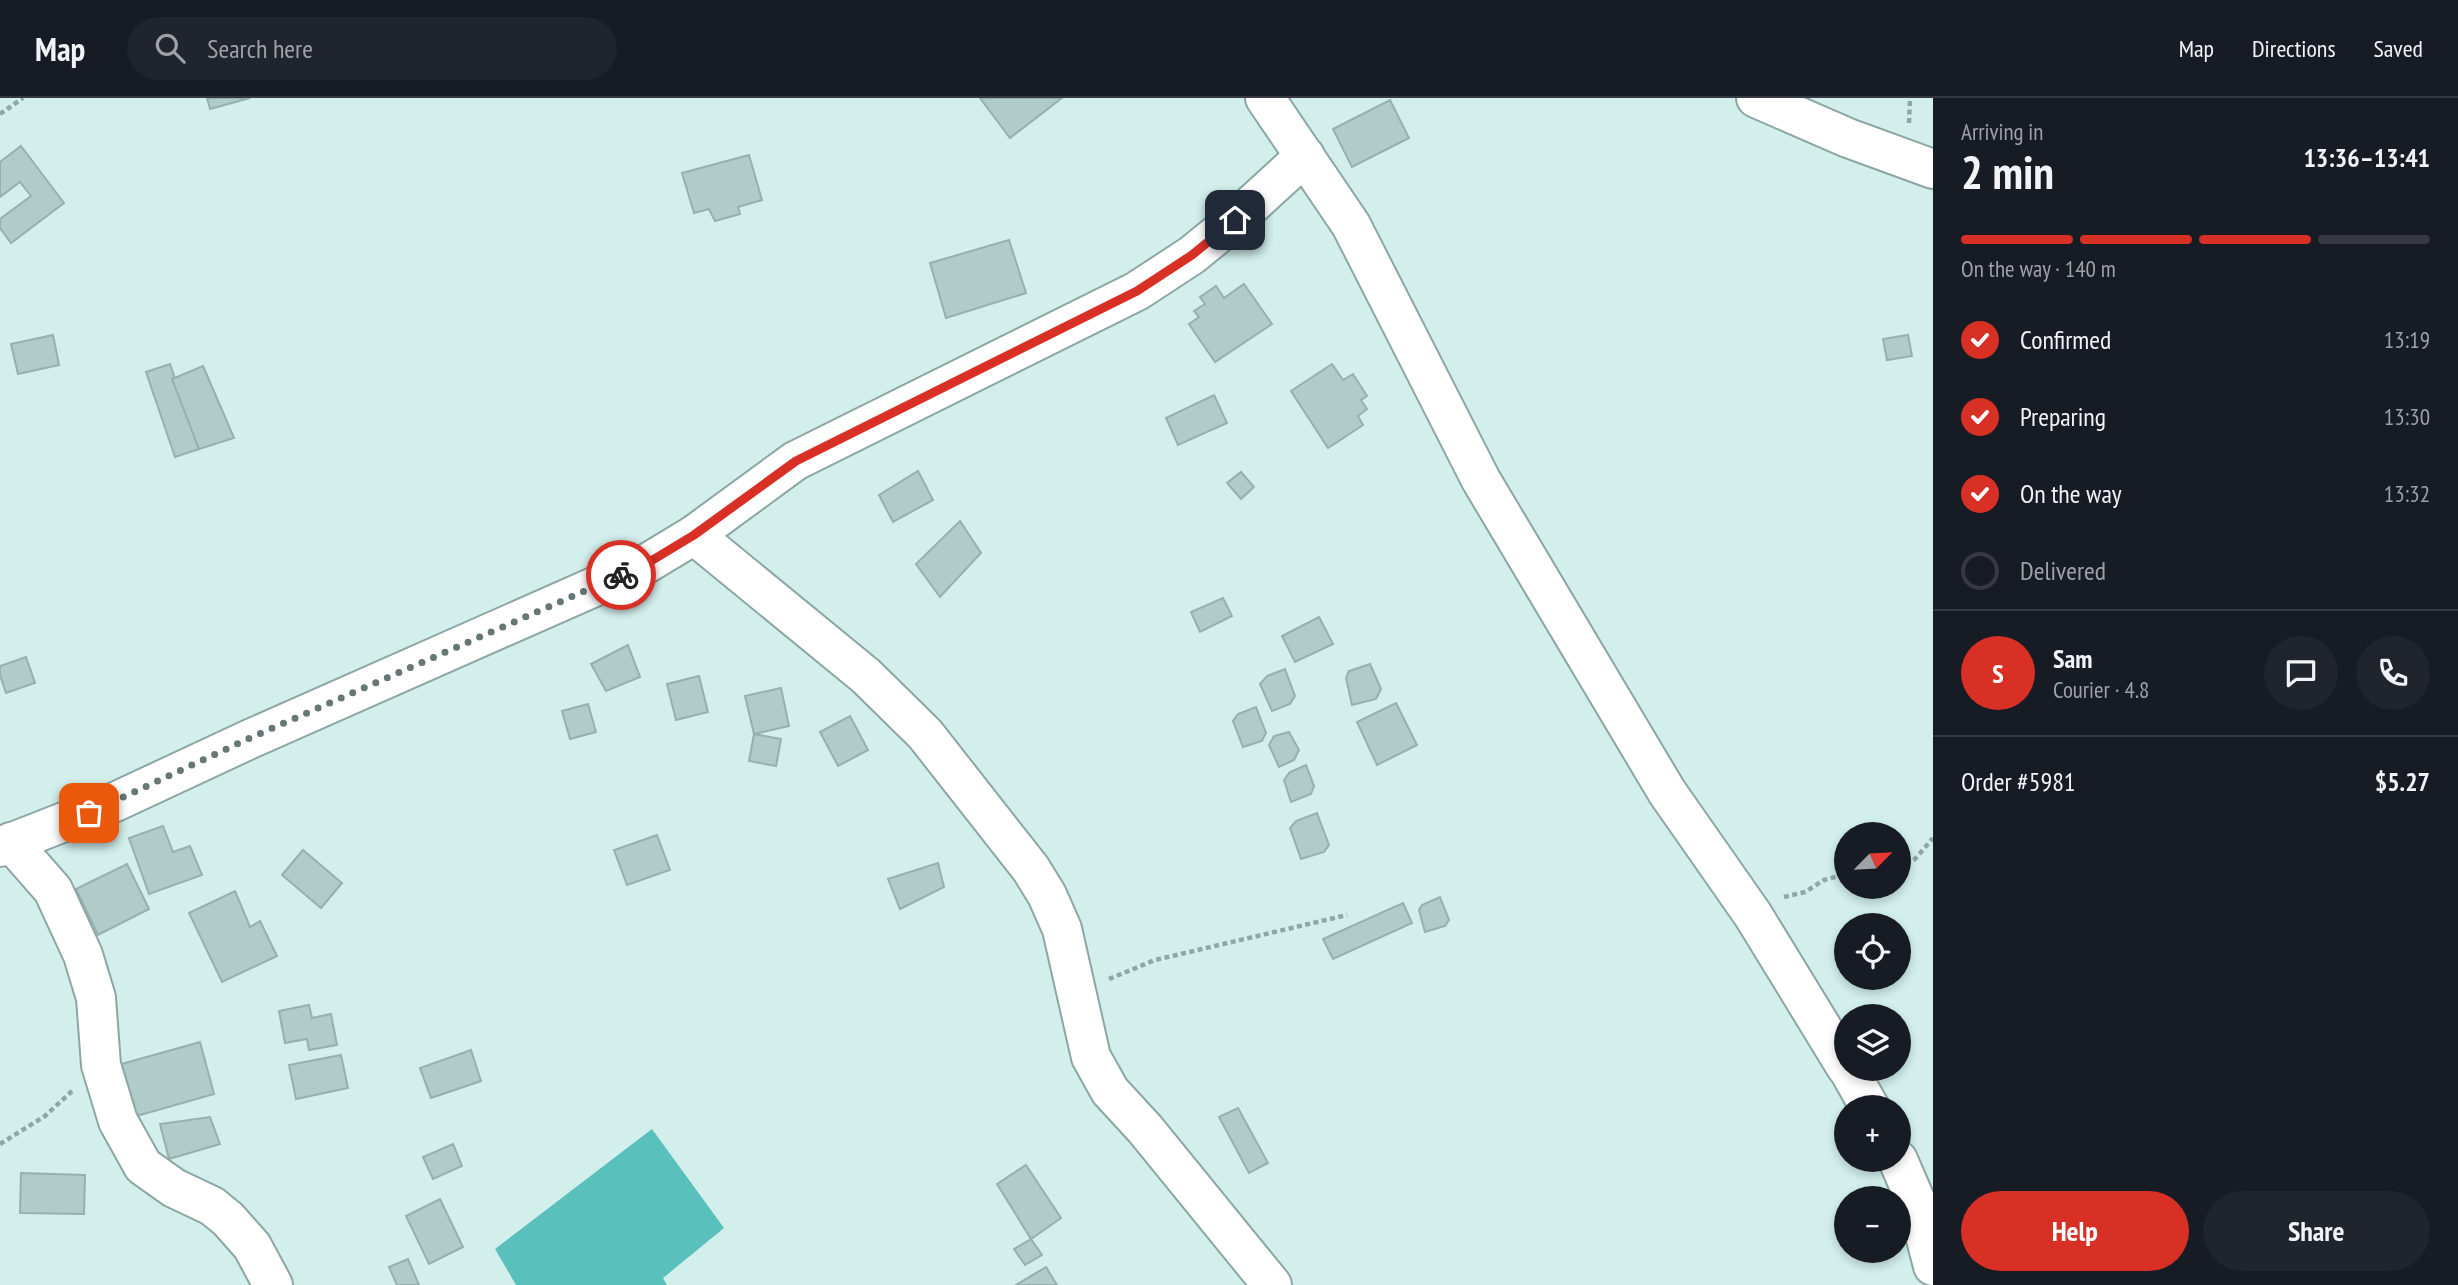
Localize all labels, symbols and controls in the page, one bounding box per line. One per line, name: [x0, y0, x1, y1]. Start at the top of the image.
search box: [127, 17, 617, 80]
text: Map: [35, 27, 85, 70]
icon: search: [151, 29, 189, 67]
text: Search here: [207, 32, 313, 65]
text: Map: [2179, 33, 2214, 64]
text: Directions: [2252, 33, 2336, 64]
text: Saved: [2374, 33, 2423, 64]
text: Arriving in: [1961, 117, 2043, 146]
text: 13:36–13:41: [2303, 141, 2430, 174]
text: 2 min: [1961, 142, 2054, 202]
pin: [1205, 190, 1265, 250]
icon: home: [1216, 201, 1254, 239]
text: On the way · 140 m: [1961, 254, 2116, 283]
icon: check: [1961, 321, 1999, 359]
text: Confirmed: [2020, 323, 2111, 356]
text: 13:19: [2384, 325, 2430, 354]
icon: check: [1961, 398, 1999, 436]
text: Preparing: [2020, 400, 2106, 433]
text: 13:30: [2384, 402, 2430, 431]
icon: check: [1961, 475, 1999, 513]
text: On the way: [2020, 477, 2122, 510]
text: 13:32: [2384, 479, 2430, 508]
courier: [586, 540, 656, 610]
text: Delivered: [2020, 554, 2106, 587]
icon: bike: [602, 556, 640, 594]
button: chat: [2264, 636, 2338, 710]
button: phone: [2356, 636, 2430, 710]
text: Sam: [2053, 642, 2092, 675]
text: S: [1992, 657, 2004, 690]
text: Courier · 4.8: [2053, 675, 2149, 704]
text: Order #5981: [1961, 765, 2076, 798]
text: $5.27: [2375, 765, 2430, 798]
pin: [59, 783, 119, 843]
icon: bag: [70, 794, 108, 832]
north arrow: [1834, 822, 1911, 900]
map controls: [1834, 822, 1911, 1263]
button: locate: [1834, 913, 1911, 990]
button: layers: [1834, 1004, 1911, 1081]
button: +: [1834, 1095, 1911, 1172]
button: −: [1834, 1186, 1911, 1263]
button: Help: [1961, 1191, 2189, 1271]
button: Share: [2203, 1191, 2430, 1271]

